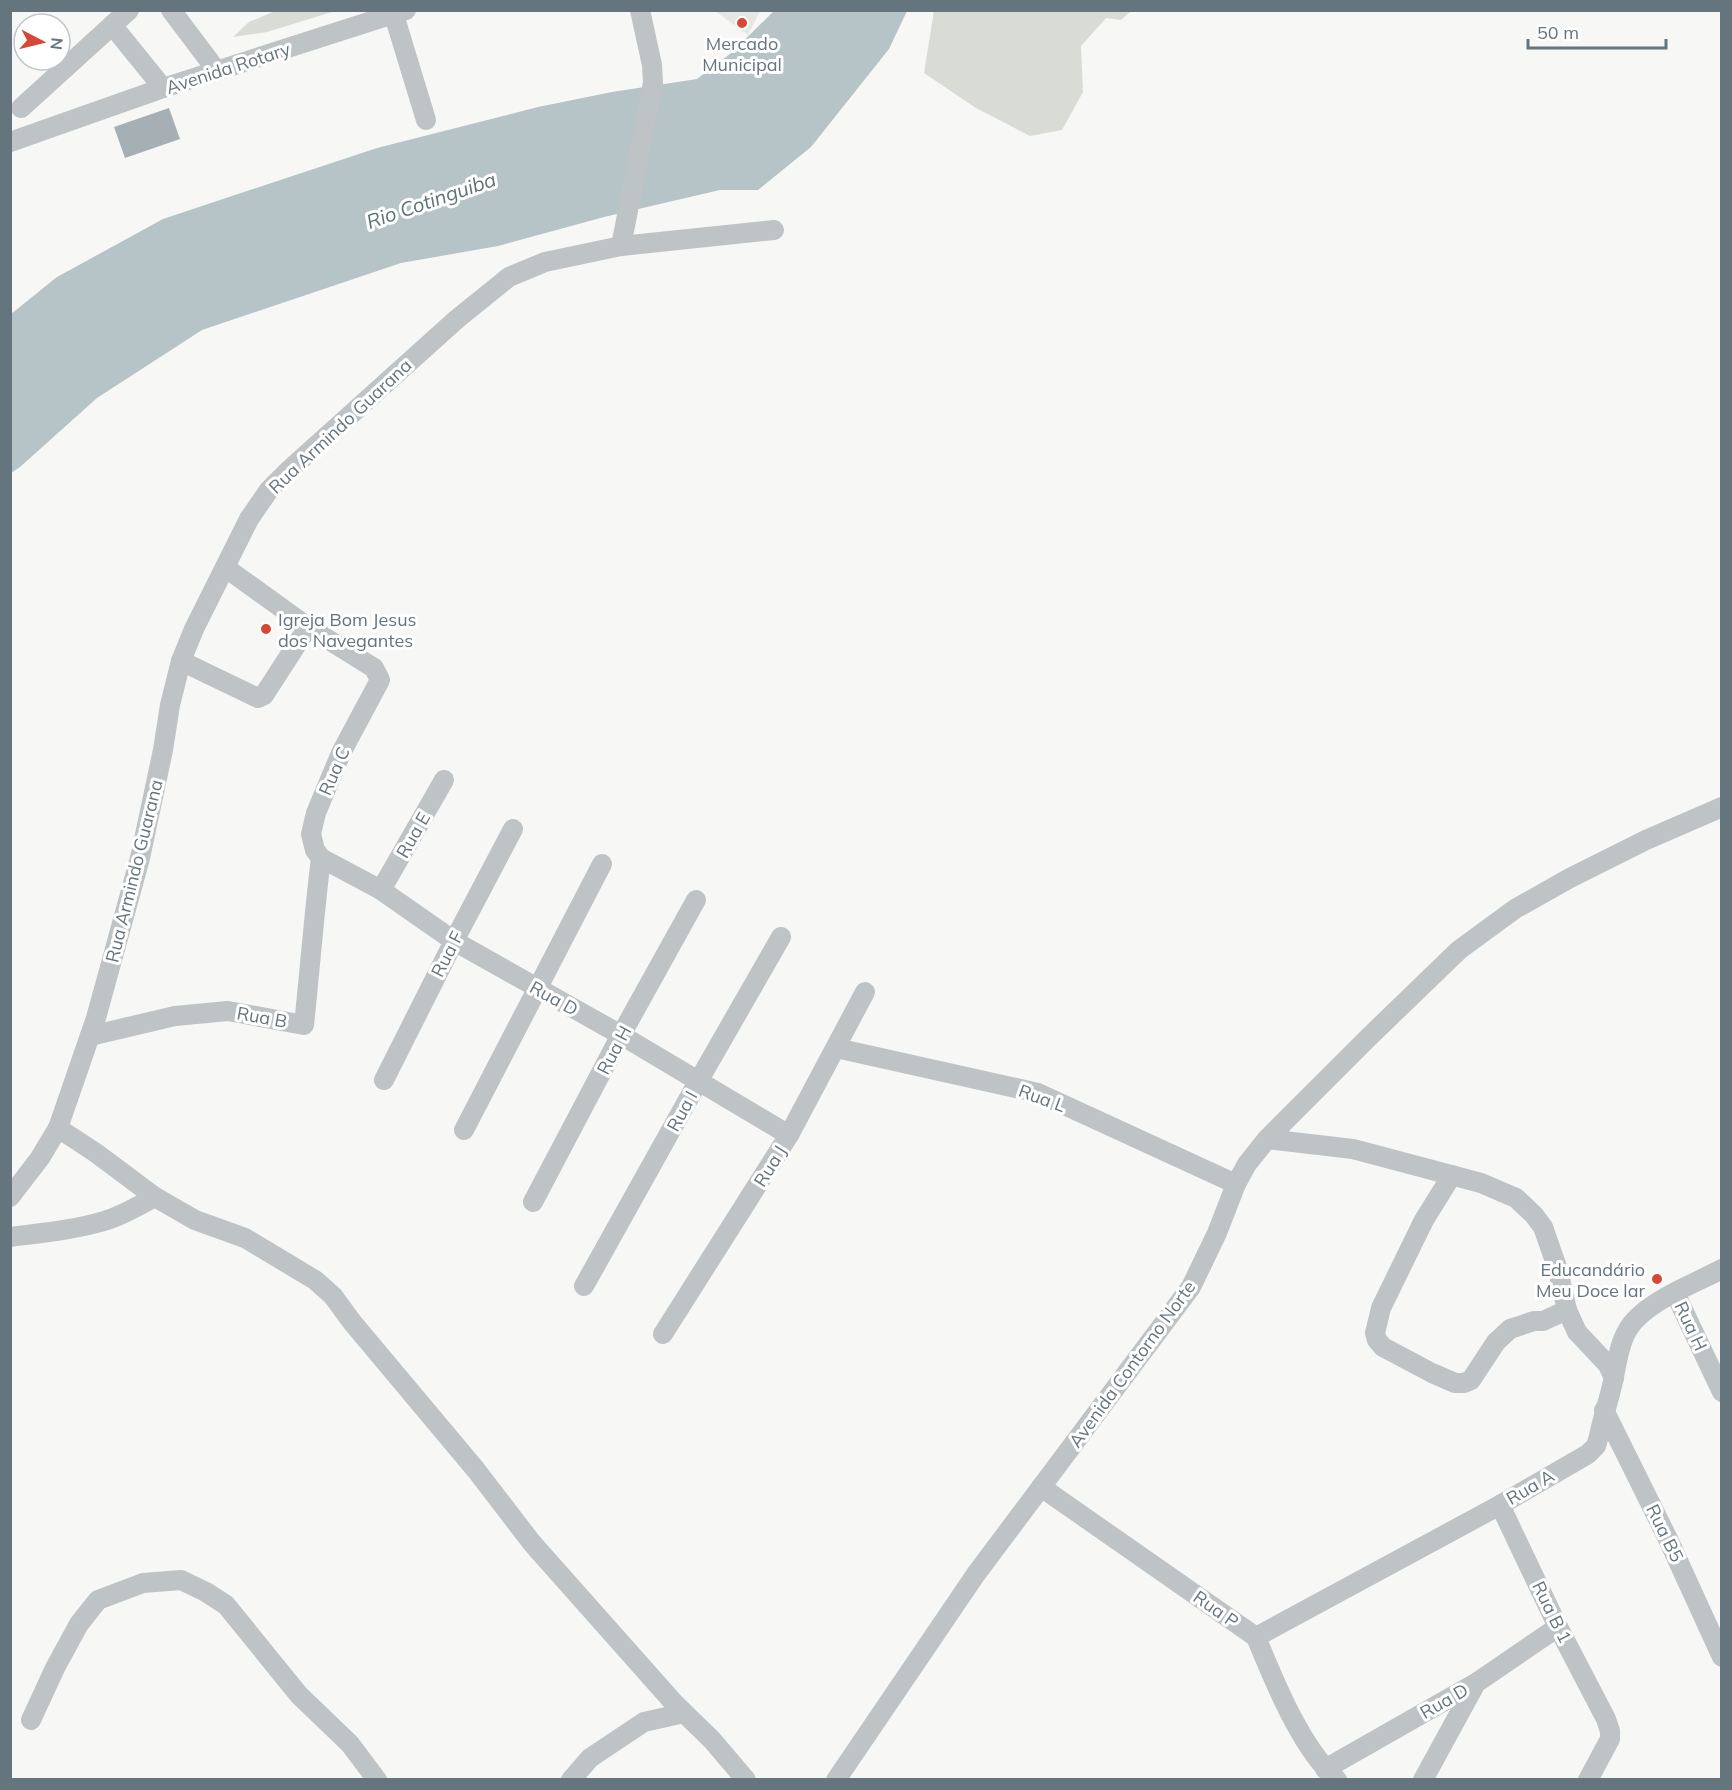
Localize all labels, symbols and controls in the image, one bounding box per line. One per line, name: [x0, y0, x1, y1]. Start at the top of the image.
north arrow: [12, 12, 72, 72]
scale bar: [1528, 12, 1666, 50]
marker: Mercado Municipal: [735, 16, 749, 30]
text: 50 m: [1537, 21, 1579, 44]
place label: Mercado Municipal: [702, 32, 782, 76]
text: N: [46, 37, 68, 51]
street label: Avenida Rotary: [163, 37, 293, 99]
water label: Rio Cotinguiba: [363, 166, 499, 234]
street label: Rua Armindo Guarana: [264, 354, 416, 498]
place label: Igreja Bom Jesus dos Navegantes: [278, 608, 417, 652]
marker: Igreja Bom Jesus dos Navegantes: [259, 622, 273, 636]
street label: Rua C: [313, 743, 355, 799]
street label: Rua Armindo Guarana: [100, 777, 168, 965]
street label: Rua E: [391, 808, 435, 862]
street label: Rua F: [426, 927, 468, 981]
street label: Rua D: [526, 975, 582, 1021]
street label: Rua B: [235, 1001, 289, 1033]
street label: Rua H: [592, 1022, 636, 1078]
street label: Rua L: [1015, 1079, 1069, 1117]
street label: Rua I: [662, 1087, 702, 1135]
street label: Rua J: [749, 1141, 791, 1191]
place label: Educandário Meu Doce lar: [1536, 1258, 1645, 1302]
marker: Educandário Meu Doce lar: [1650, 1272, 1664, 1286]
street label: Avenida Contorno Norte: [1064, 1276, 1200, 1452]
street label: Rua H: [1670, 1298, 1712, 1354]
street label: Rua A: [1502, 1464, 1558, 1510]
street label: Rua B5: [1641, 1500, 1689, 1566]
street label: Rua B 1: [1527, 1577, 1577, 1647]
street label: Rua P: [1189, 1585, 1243, 1633]
street label: Rua D: [1416, 1678, 1472, 1724]

